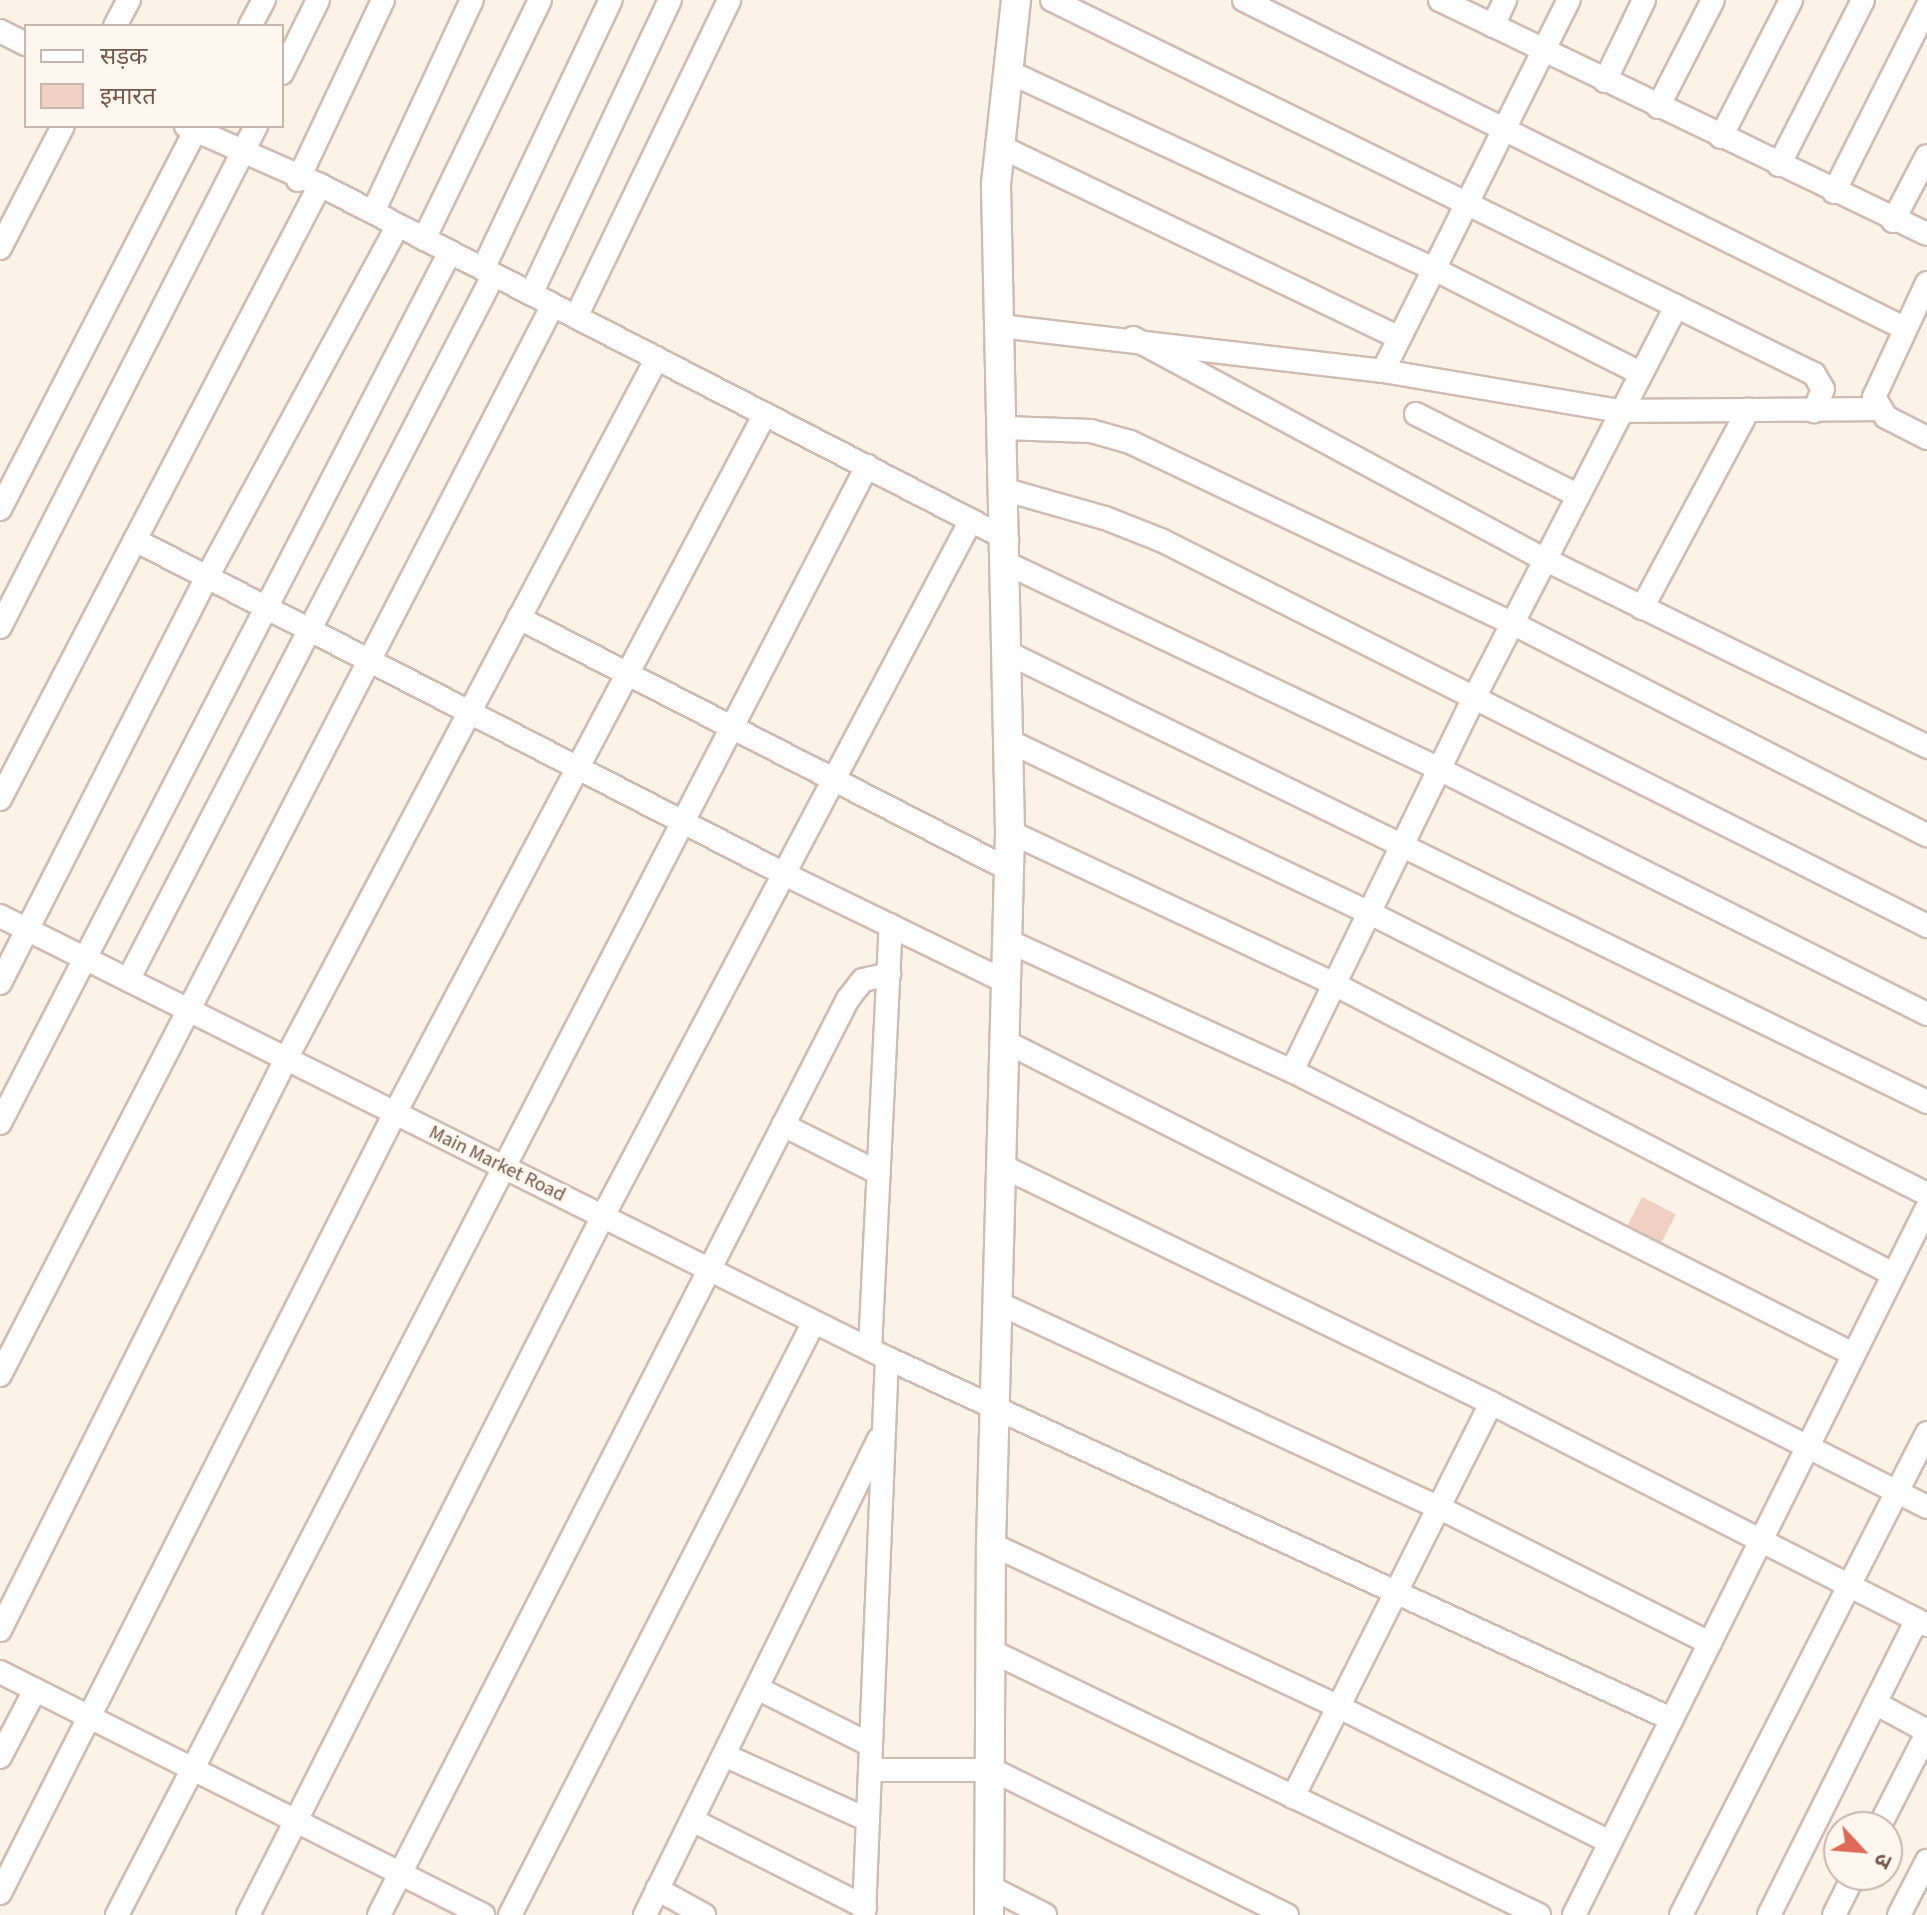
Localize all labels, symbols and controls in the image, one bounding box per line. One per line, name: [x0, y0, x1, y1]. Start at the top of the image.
legend: [24, 24, 284, 128]
text: सड़क: [100, 39, 148, 74]
text: इमारत: [100, 79, 156, 114]
street label: Main Market Road: [425, 1121, 569, 1207]
north arrow: [1823, 1811, 1903, 1891]
text: उ: [1866, 1848, 1900, 1873]

